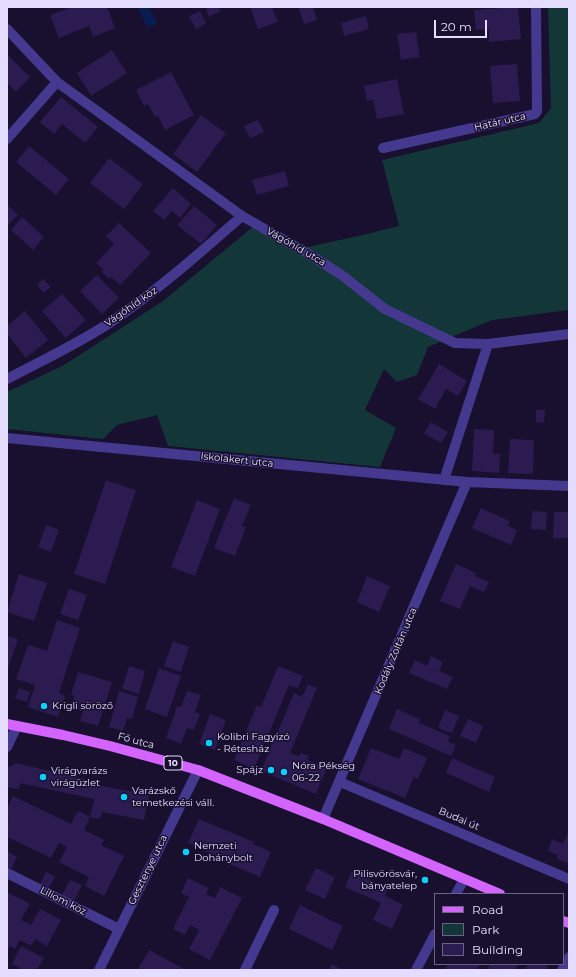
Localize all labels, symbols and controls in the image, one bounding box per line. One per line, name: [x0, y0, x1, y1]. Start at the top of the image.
scale bar: [436, 12, 489, 38]
text: 20 m: [441, 19, 472, 34]
street label: Határ utca: [473, 110, 527, 134]
street label: Vágóhíd utca: [264, 225, 328, 269]
street label: Vágóhíd köz: [102, 284, 160, 330]
street label: Iskolakert utca: [200, 450, 274, 470]
street label: Kodály Zoltán utca: [372, 606, 420, 696]
place label: Krigli söröző: [52, 700, 113, 712]
marker: Krigli söröző: [39, 701, 49, 711]
street label: Fő utca: [116, 730, 156, 752]
place label: Kolibri Fagyizó - Rétesház: [217, 731, 290, 754]
marker: Kolibri Fagyizó - Rétesház: [204, 738, 214, 748]
road number: 10: [164, 756, 182, 770]
place label: Nóra Pékség 06-22: [292, 760, 355, 784]
place label: Spájz: [236, 764, 263, 776]
place label: Virágvarázs virágüzlet: [51, 765, 107, 788]
marker: Spájz: [266, 765, 276, 775]
marker: Nóra Pékség 06-22: [279, 767, 289, 777]
marker: Virágvarázs virágüzlet: [38, 772, 48, 782]
place label: Varázskő temetkezési váll.: [132, 785, 214, 808]
marker: Varázskő temetkezési váll.: [119, 792, 129, 802]
street label: Budai út: [437, 805, 481, 833]
street label: Gesztenye utca: [126, 833, 170, 907]
place label: Nemzeti Dohánybolt: [194, 840, 253, 864]
marker: Nemzeti Dohánybolt: [181, 847, 191, 857]
place label: Pilisvörösvár, bányatelep: [353, 868, 417, 892]
marker: Pilisvörösvár, bányatelep: [420, 875, 430, 885]
street label: Liliom köz: [38, 884, 88, 918]
legend: [434, 893, 564, 965]
text: Road: [472, 902, 503, 917]
text: Park: [472, 922, 499, 937]
text: Building: [472, 942, 523, 957]

